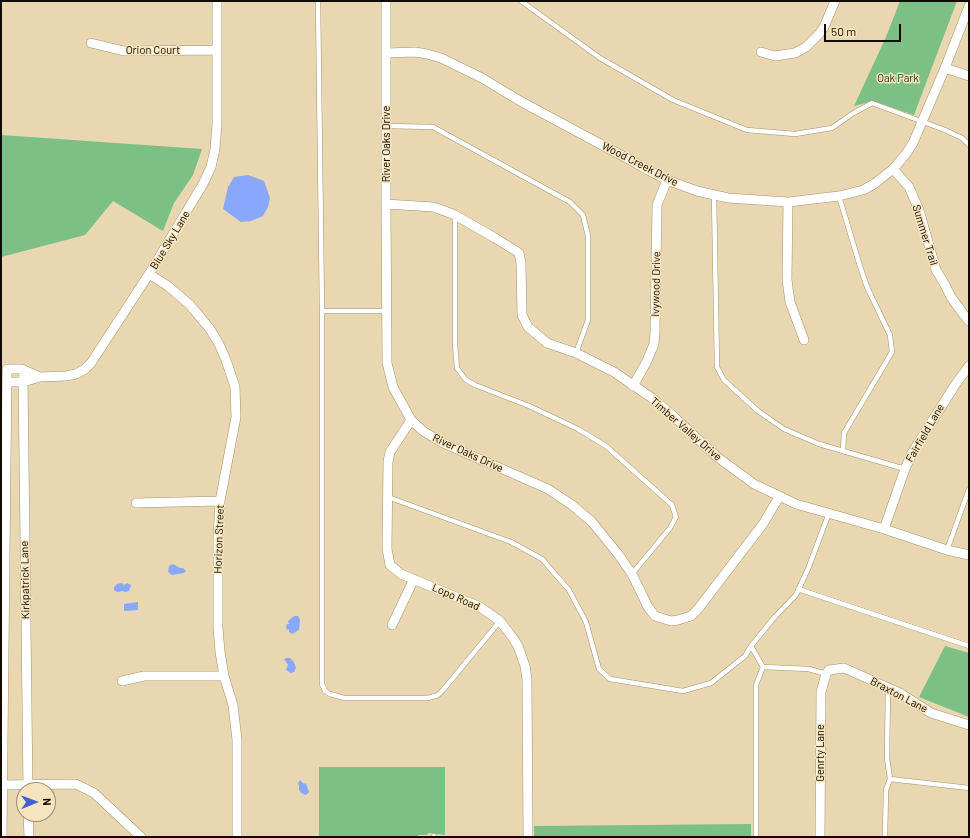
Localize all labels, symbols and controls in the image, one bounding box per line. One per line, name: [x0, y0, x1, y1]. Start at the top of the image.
scale bar: [826, 16, 903, 42]
text: 50 m: [831, 24, 856, 38]
street label: Orion Court: [126, 43, 180, 57]
park label: Oak Park: [877, 71, 919, 85]
street label: River Oaks Drive: [379, 106, 393, 182]
street label: Wood Creek Drive: [600, 139, 680, 189]
street label: Summer Trail: [909, 203, 941, 267]
street label: Blue Sky Lane: [147, 208, 193, 272]
street label: Ivywood Drive: [649, 251, 663, 317]
street label: Timber Valley Drive: [648, 394, 724, 464]
street label: Fairfield Lane: [903, 401, 947, 465]
street label: River Oaks Drive: [431, 431, 505, 475]
street label: Horizon Street: [211, 504, 227, 574]
street label: Kirkpatrick Lane: [18, 541, 32, 619]
street label: Lopo Road: [430, 581, 482, 613]
street label: Braxton Lane: [868, 674, 930, 716]
street label: Genrty Lane: [813, 724, 827, 782]
north arrow: [16, 782, 56, 822]
text: N: [41, 798, 54, 806]

